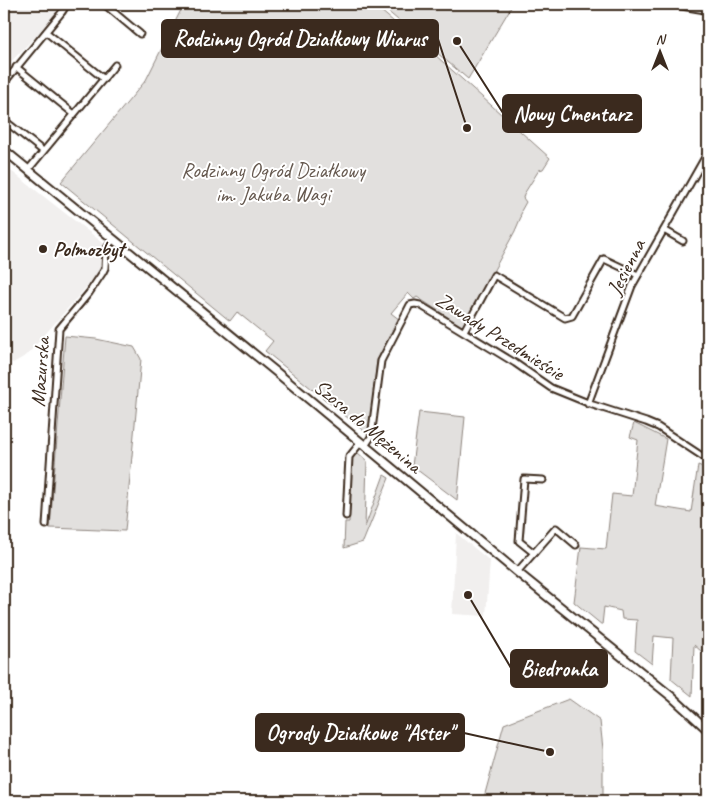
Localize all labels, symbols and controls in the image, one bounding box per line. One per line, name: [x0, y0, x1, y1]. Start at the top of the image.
callout: Rodzinny Ogród Działkowy Wiarus: [162, 20, 438, 57]
text: Rodzinny Ogród Działkowy Wiarus: [173, 25, 429, 53]
north arrow: [634, 28, 684, 78]
text: N: [656, 31, 667, 48]
callout: Nowy Cmentarz: [503, 95, 641, 132]
text: Nowy Cmentarz: [513, 100, 634, 128]
park label: Rodzinny Ogród Działkowy im. Jakuba Wagi: [181, 157, 367, 207]
street label: Jesienna: [601, 233, 652, 300]
place label: Polmozbyt: [53, 236, 127, 263]
marker: Polmozbyt: [37, 243, 49, 255]
street label: Zawady Przedmieście: [431, 286, 570, 386]
street label: Mazurska: [25, 334, 56, 408]
street label: Szosa do Mężenina: [309, 373, 429, 480]
callout: Biedronka: [511, 650, 607, 687]
text: Biedronka: [521, 655, 599, 683]
callout: Ogrody Działkowe "Aster": [256, 714, 464, 751]
text: Ogrody Działkowe "Aster": [266, 719, 459, 747]

